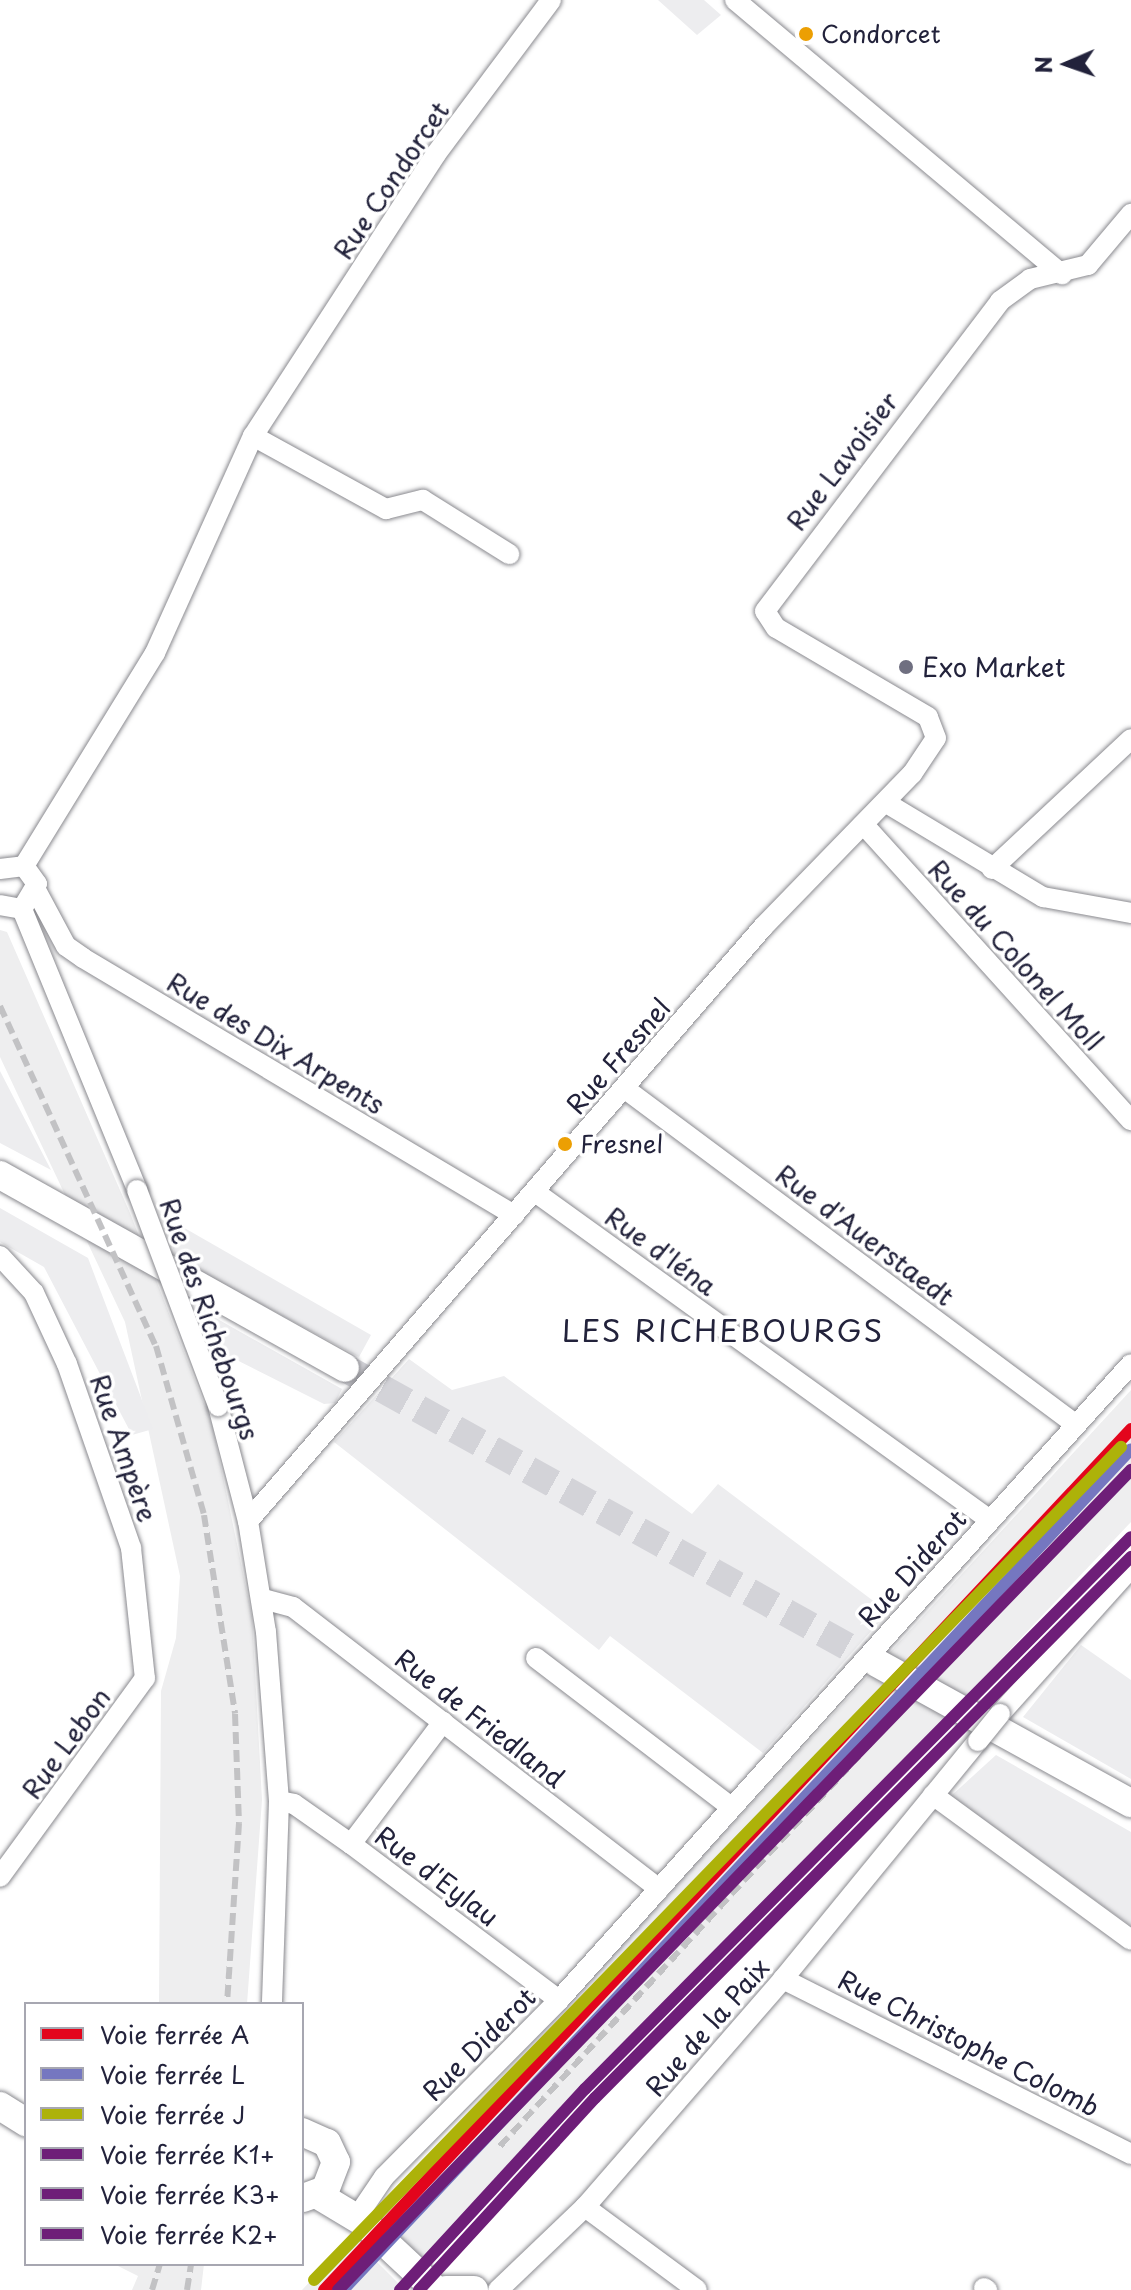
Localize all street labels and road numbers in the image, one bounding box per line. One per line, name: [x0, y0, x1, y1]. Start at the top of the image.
street label: Rue Condorcet: [326, 94, 456, 266]
street label: Rue Lavoisier: [779, 385, 905, 537]
street label: Rue du Colonel Moll: [921, 852, 1111, 1058]
street label: Rue des Dix Arpents: [158, 964, 394, 1122]
street label: Rue Fresnel: [558, 990, 678, 1122]
street label: Rue d'Auerstaedt: [769, 1157, 961, 1313]
street label: Rue des Richebourgs: [153, 1192, 267, 1446]
street label: Rue d'Iéna: [599, 1200, 723, 1302]
street label: Rue Ampère: [84, 1369, 164, 1527]
street label: Rue Diderot: [851, 1502, 973, 1634]
street label: Rue de Friedland: [388, 1641, 572, 1795]
street label: Rue Lebon: [15, 1681, 117, 1805]
street label: Rue d'Eylau: [368, 1819, 506, 1933]
street label: Rue de la Paix: [637, 1950, 777, 2104]
street label: Rue Christophe Colomb: [831, 1962, 1107, 2124]
street label: Rue Diderot: [415, 1980, 543, 2108]

